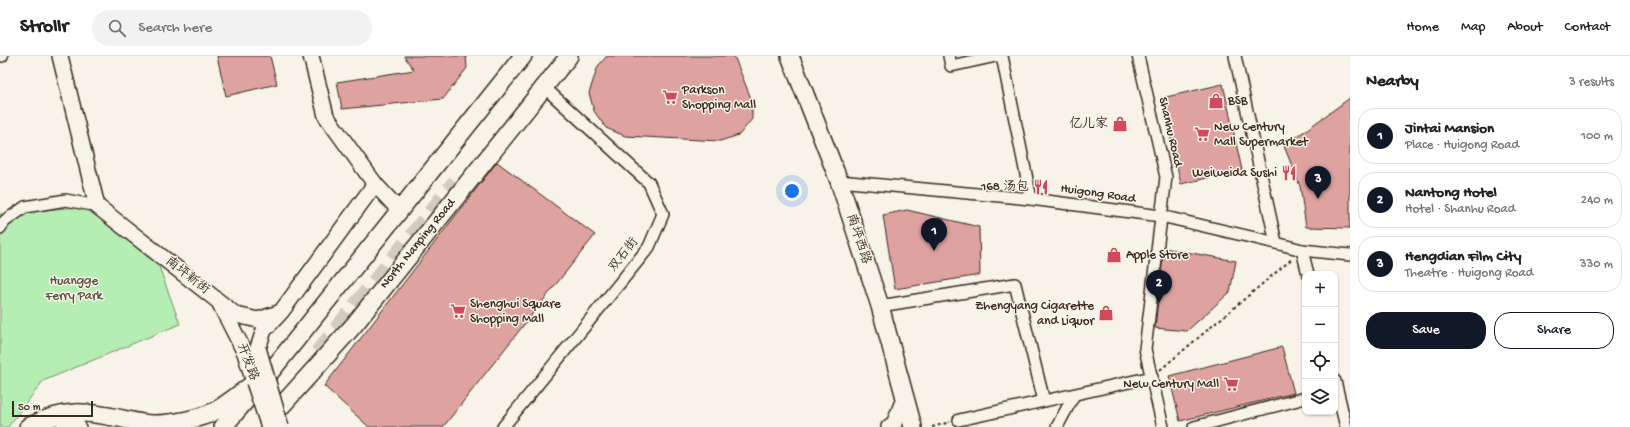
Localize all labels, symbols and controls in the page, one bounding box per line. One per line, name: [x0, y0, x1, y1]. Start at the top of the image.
search box: [92, 10, 372, 46]
text: Strollr: [20, 16, 68, 39]
icon: search: [106, 17, 128, 39]
text: Search here: [138, 19, 212, 37]
text: Home: [1407, 19, 1439, 36]
text: Map: [1461, 19, 1485, 36]
text: About: [1507, 19, 1543, 36]
text: Contact: [1565, 19, 1610, 36]
text: Nearby: [1366, 72, 1419, 92]
text: 3 results: [1569, 75, 1614, 90]
place label: Parkson Shopping Mall: [681, 83, 756, 113]
supermarket icon: Parkson Shopping Mall: [661, 88, 679, 106]
shop icon: BSB: [1207, 92, 1225, 110]
place label: BSB: [1227, 94, 1248, 109]
street label: Shanhu Road: [1155, 96, 1186, 170]
shop icon: 亿儿家: [1111, 115, 1129, 133]
place label: 亿儿家: [1069, 116, 1108, 132]
place label: New Century Mall Supermarket: [1214, 120, 1309, 150]
text: Jintai Mansion: [1405, 120, 1494, 138]
supermarket icon: New Century Mall Supermarket: [1193, 125, 1211, 143]
text: 1: [1377, 129, 1383, 144]
text: 100 m: [1581, 129, 1613, 144]
text: Place · Huigong Road: [1405, 138, 1519, 153]
restaurant icon: Weiweida Sushi: [1280, 164, 1298, 182]
place label: Weiweida Sushi: [1192, 166, 1277, 181]
pin: 3: [1305, 166, 1331, 199]
restaurant icon: 168 汤包: [1032, 178, 1050, 196]
place label: 168 汤包: [980, 179, 1029, 195]
your location: [782, 181, 802, 201]
street label: Huigong Road: [1060, 181, 1138, 207]
text: Nantong Hotel: [1405, 184, 1497, 202]
text: 2: [1377, 193, 1383, 208]
text: 240 m: [1581, 193, 1613, 208]
street label: North Nanping Road: [377, 195, 460, 292]
text: Hotel · Shanhu Road: [1405, 202, 1515, 217]
street label: 南坪西路: [843, 212, 874, 266]
pin: 1: [921, 218, 947, 251]
street label: 双石街: [605, 234, 642, 275]
shop icon: Apple Store: [1105, 246, 1123, 264]
place label: Apple Store: [1126, 248, 1189, 263]
text: Hengdian Film City: [1405, 248, 1521, 266]
street label: 南坪新街: [162, 253, 213, 298]
text: 3: [1377, 257, 1383, 272]
text: 330 m: [1580, 257, 1613, 272]
text: Theatre · Huigong Road: [1405, 266, 1533, 281]
pin: 2: [1146, 270, 1172, 303]
map controls: [1302, 271, 1338, 415]
button: +: [1302, 271, 1338, 307]
park label: Huangge Ferry Park: [45, 274, 104, 304]
place label: Shenghui Square Shopping Mall: [470, 297, 561, 327]
place label: Zhengyang Cigarette and Liquor: [975, 299, 1095, 329]
supermarket icon: Shenghui Square Shopping Mall: [449, 302, 467, 320]
shop icon: Zhengyang Cigarette and Liquor: [1097, 304, 1115, 322]
button: −: [1302, 307, 1338, 343]
button: Save: [1366, 312, 1486, 349]
button: Share: [1494, 312, 1614, 349]
street label: 开发路: [233, 341, 262, 383]
button: locate: [1302, 343, 1338, 379]
supermarket icon: New Century Mall: [1222, 375, 1240, 393]
place label: New Century Mall: [1123, 377, 1219, 392]
button: layers: [1302, 379, 1338, 415]
scale bar: [12, 399, 93, 418]
text: 50 m: [18, 402, 40, 414]

